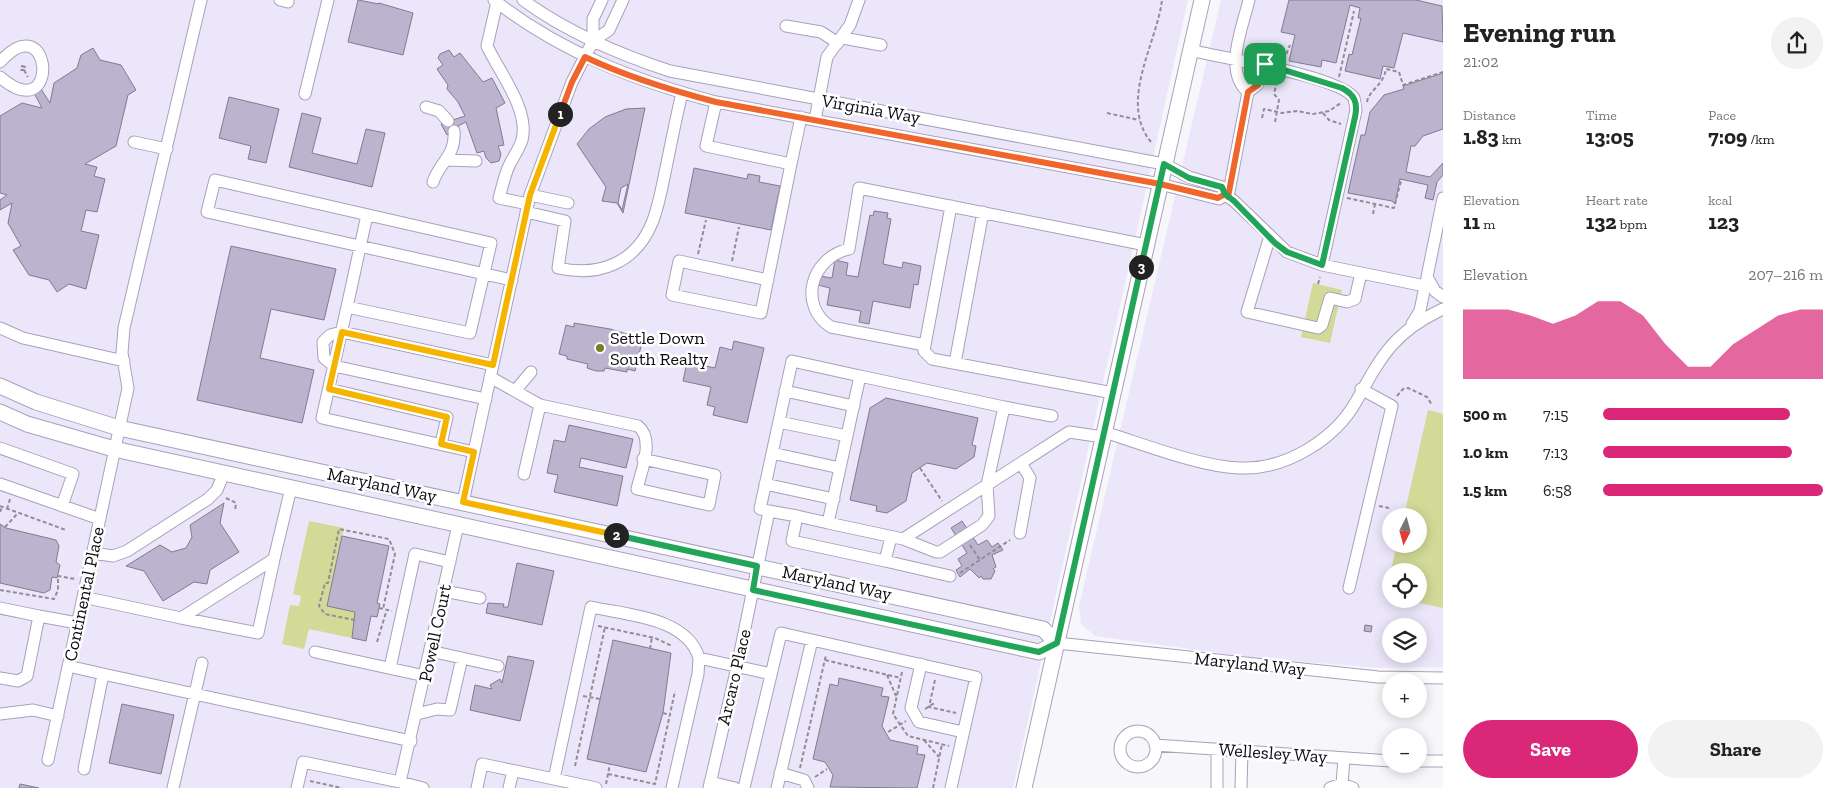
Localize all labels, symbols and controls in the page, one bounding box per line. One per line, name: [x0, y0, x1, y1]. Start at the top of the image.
text: Evening run: [1463, 16, 1616, 49]
button: share: [1771, 17, 1823, 69]
pin: [1244, 43, 1286, 85]
icon: arrive: [1251, 50, 1279, 78]
text: 21:02: [1463, 52, 1498, 71]
street label: Virginia Way: [819, 89, 923, 129]
pin: 1: [548, 102, 572, 126]
text: 1: [558, 106, 563, 123]
text: Distance: [1463, 107, 1516, 124]
text: Time: [1586, 107, 1617, 124]
text: Pace: [1708, 107, 1736, 124]
text: 1.83: [1463, 124, 1499, 149]
text: 13:05: [1586, 124, 1634, 149]
text: 7:09: [1708, 124, 1747, 149]
text: km: [1499, 131, 1521, 148]
text: /km: [1747, 131, 1775, 148]
text: Elevation: [1463, 192, 1520, 209]
text: Heart rate: [1586, 192, 1648, 209]
text: kcal: [1708, 192, 1732, 209]
text: 11: [1463, 209, 1480, 234]
text: 132: [1586, 209, 1617, 234]
text: 123: [1708, 209, 1739, 234]
text: m: [1480, 216, 1495, 233]
text: bpm: [1617, 216, 1647, 233]
pin: 3: [1128, 254, 1154, 280]
text: 3: [1138, 259, 1145, 276]
text: Elevation: [1463, 265, 1528, 284]
text: 207–216 m: [1748, 265, 1823, 284]
place label: Settle Down South Realty: [610, 327, 709, 370]
marker: Settle Down South Realty: [594, 342, 606, 354]
text: 500 m: [1463, 405, 1507, 424]
text: 7:15: [1543, 405, 1568, 424]
text: 1.0 km: [1463, 443, 1508, 462]
text: 7:13: [1543, 443, 1568, 462]
street label: Maryland Way: [325, 463, 440, 508]
text: 1.5 km: [1463, 481, 1507, 500]
text: 6:58: [1543, 481, 1572, 500]
north arrow: [1382, 508, 1428, 552]
map controls: [1382, 508, 1427, 773]
pin: 2: [604, 522, 628, 548]
street label: Continental Place: [59, 525, 109, 663]
text: 2: [613, 527, 620, 544]
street label: Maryland Way: [780, 561, 895, 606]
button: locate: [1382, 563, 1427, 608]
street label: Powell Court: [414, 582, 456, 684]
button: layers: [1382, 618, 1427, 663]
street label: Arcaro Place: [712, 627, 756, 727]
street label: Maryland Way: [1193, 647, 1307, 681]
button: +: [1382, 673, 1427, 718]
button: Save: [1463, 720, 1638, 778]
button: Share: [1648, 720, 1823, 778]
button: −: [1382, 728, 1427, 773]
street label: Wellesley Way: [1218, 738, 1329, 768]

